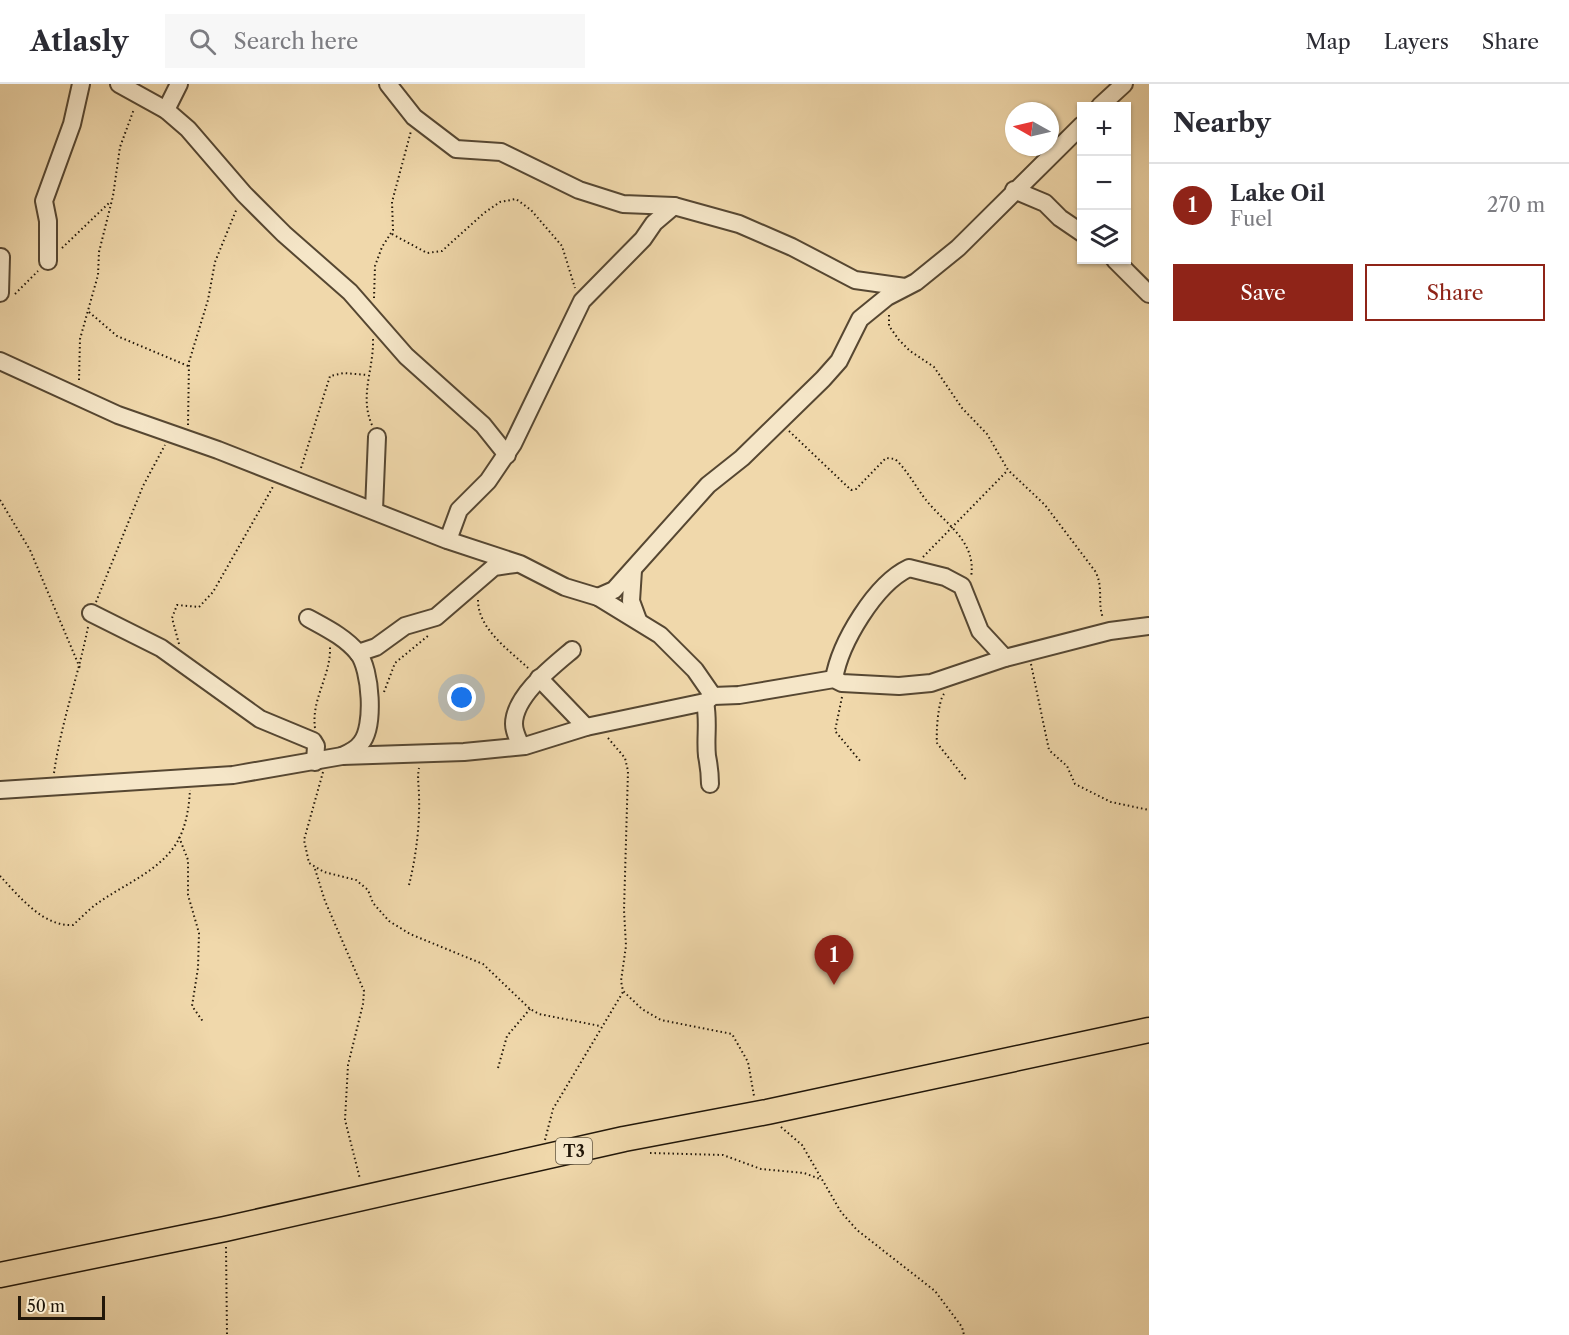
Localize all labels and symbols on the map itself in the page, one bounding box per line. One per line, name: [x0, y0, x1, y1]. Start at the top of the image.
north arrow: [1005, 102, 1059, 156]
your location: [447, 683, 476, 712]
pin: 1: [814, 936, 854, 985]
road number: T3: [556, 1138, 592, 1164]
scale bar: [18, 1293, 105, 1320]

